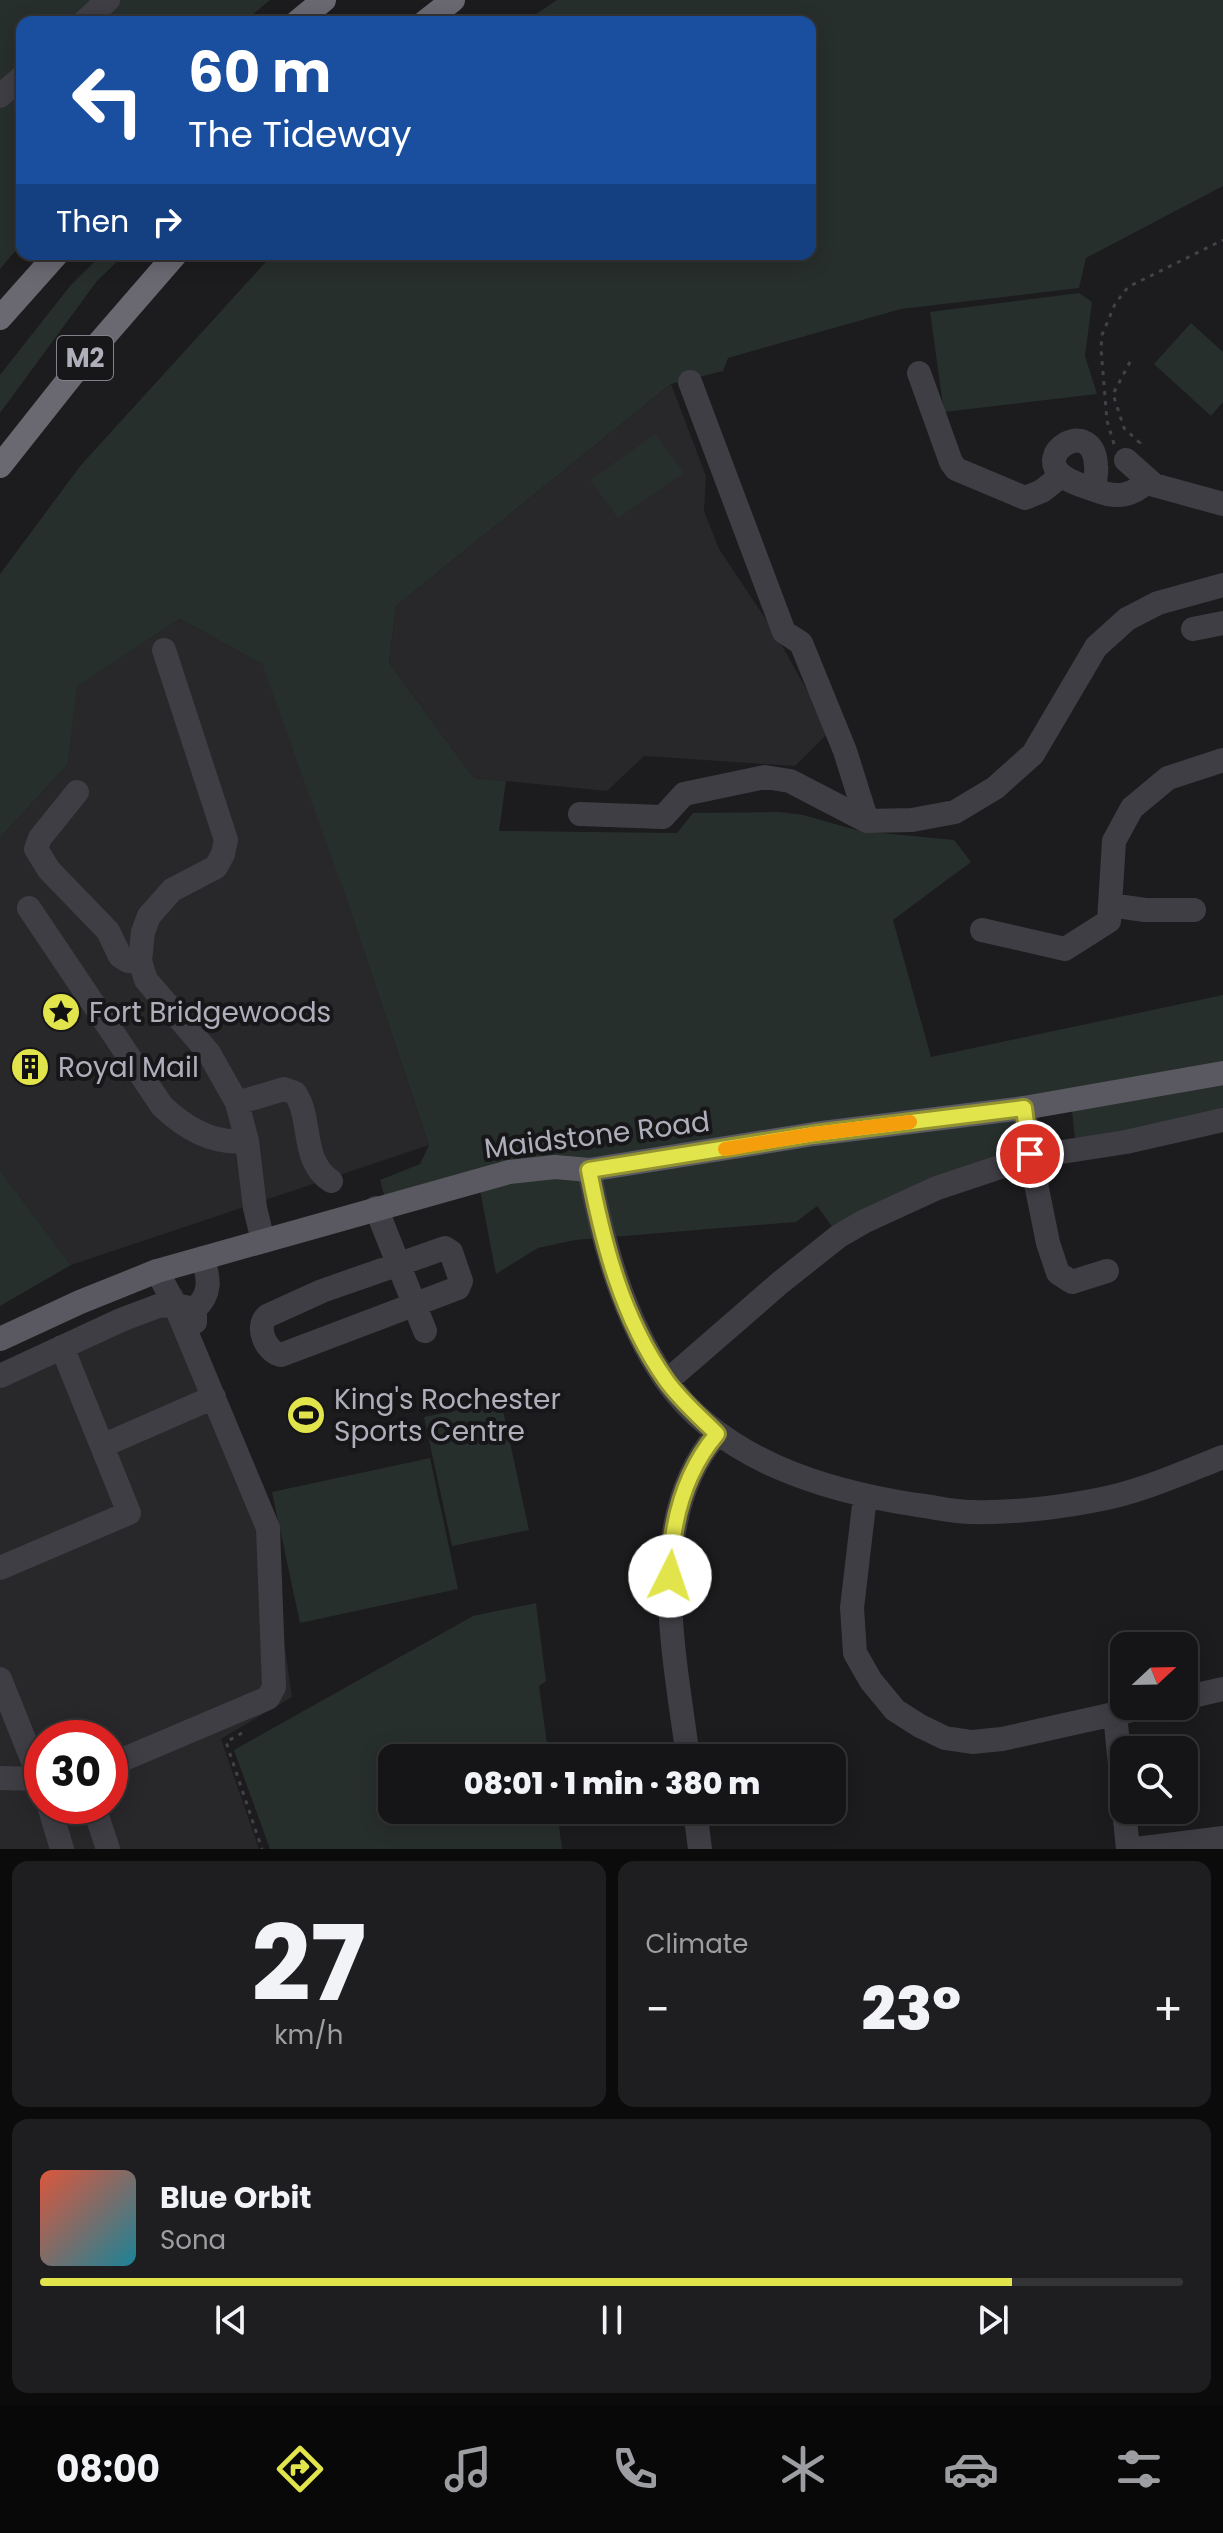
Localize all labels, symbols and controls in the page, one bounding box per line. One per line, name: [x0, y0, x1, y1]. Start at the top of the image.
text: 60 m: [188, 33, 331, 112]
icon: left: [56, 48, 160, 152]
text: The Tideway: [188, 109, 412, 160]
text: Then: [56, 200, 129, 243]
icon: right: [145, 200, 189, 244]
road number: M2: [57, 336, 113, 380]
place icon: Fort Bridgewoods: [40, 991, 82, 1033]
place label: Fort Bridgewoods: [89, 993, 331, 1032]
building icon: Royal Mail: [9, 1046, 51, 1088]
place label: Royal Mail: [58, 1048, 199, 1087]
street label: Maidstone Road: [482, 1102, 712, 1168]
pin: [996, 1120, 1064, 1188]
icon: arrive: [1008, 1132, 1052, 1176]
place label: King's Rochester Sports Centre: [334, 1380, 561, 1451]
sports icon: King's Rochester Sports Centre: [285, 1394, 327, 1436]
position arrow: [628, 1534, 712, 1618]
north arrow: [1110, 1632, 1198, 1720]
map controls: [1110, 1632, 1198, 1824]
speed limit sign: 30: [24, 1720, 128, 1824]
button: search: [1110, 1736, 1198, 1824]
text: 08:01 · 1 min · 380 m: [464, 1762, 760, 1805]
text: 27: [251, 1891, 366, 2036]
text: Climate: [646, 1926, 748, 1962]
text: 23°: [862, 1967, 961, 2051]
text: −: [646, 1979, 670, 2040]
text: +: [1153, 1979, 1183, 2040]
text: km/h: [274, 2017, 343, 2053]
text: Blue Orbit: [160, 2176, 312, 2219]
text: Sona: [160, 2222, 226, 2258]
icon: previous: [209, 2298, 253, 2342]
icon: pause: [590, 2298, 634, 2342]
icon: next: [971, 2298, 1015, 2342]
icon: directions: [272, 2441, 328, 2497]
icon: music: [440, 2441, 496, 2497]
icon: phone: [607, 2441, 663, 2497]
icon: climate: [775, 2441, 831, 2497]
icon: car: [943, 2441, 999, 2497]
icon: filters: [1111, 2441, 1167, 2497]
text: 08:00: [56, 2444, 160, 2495]

